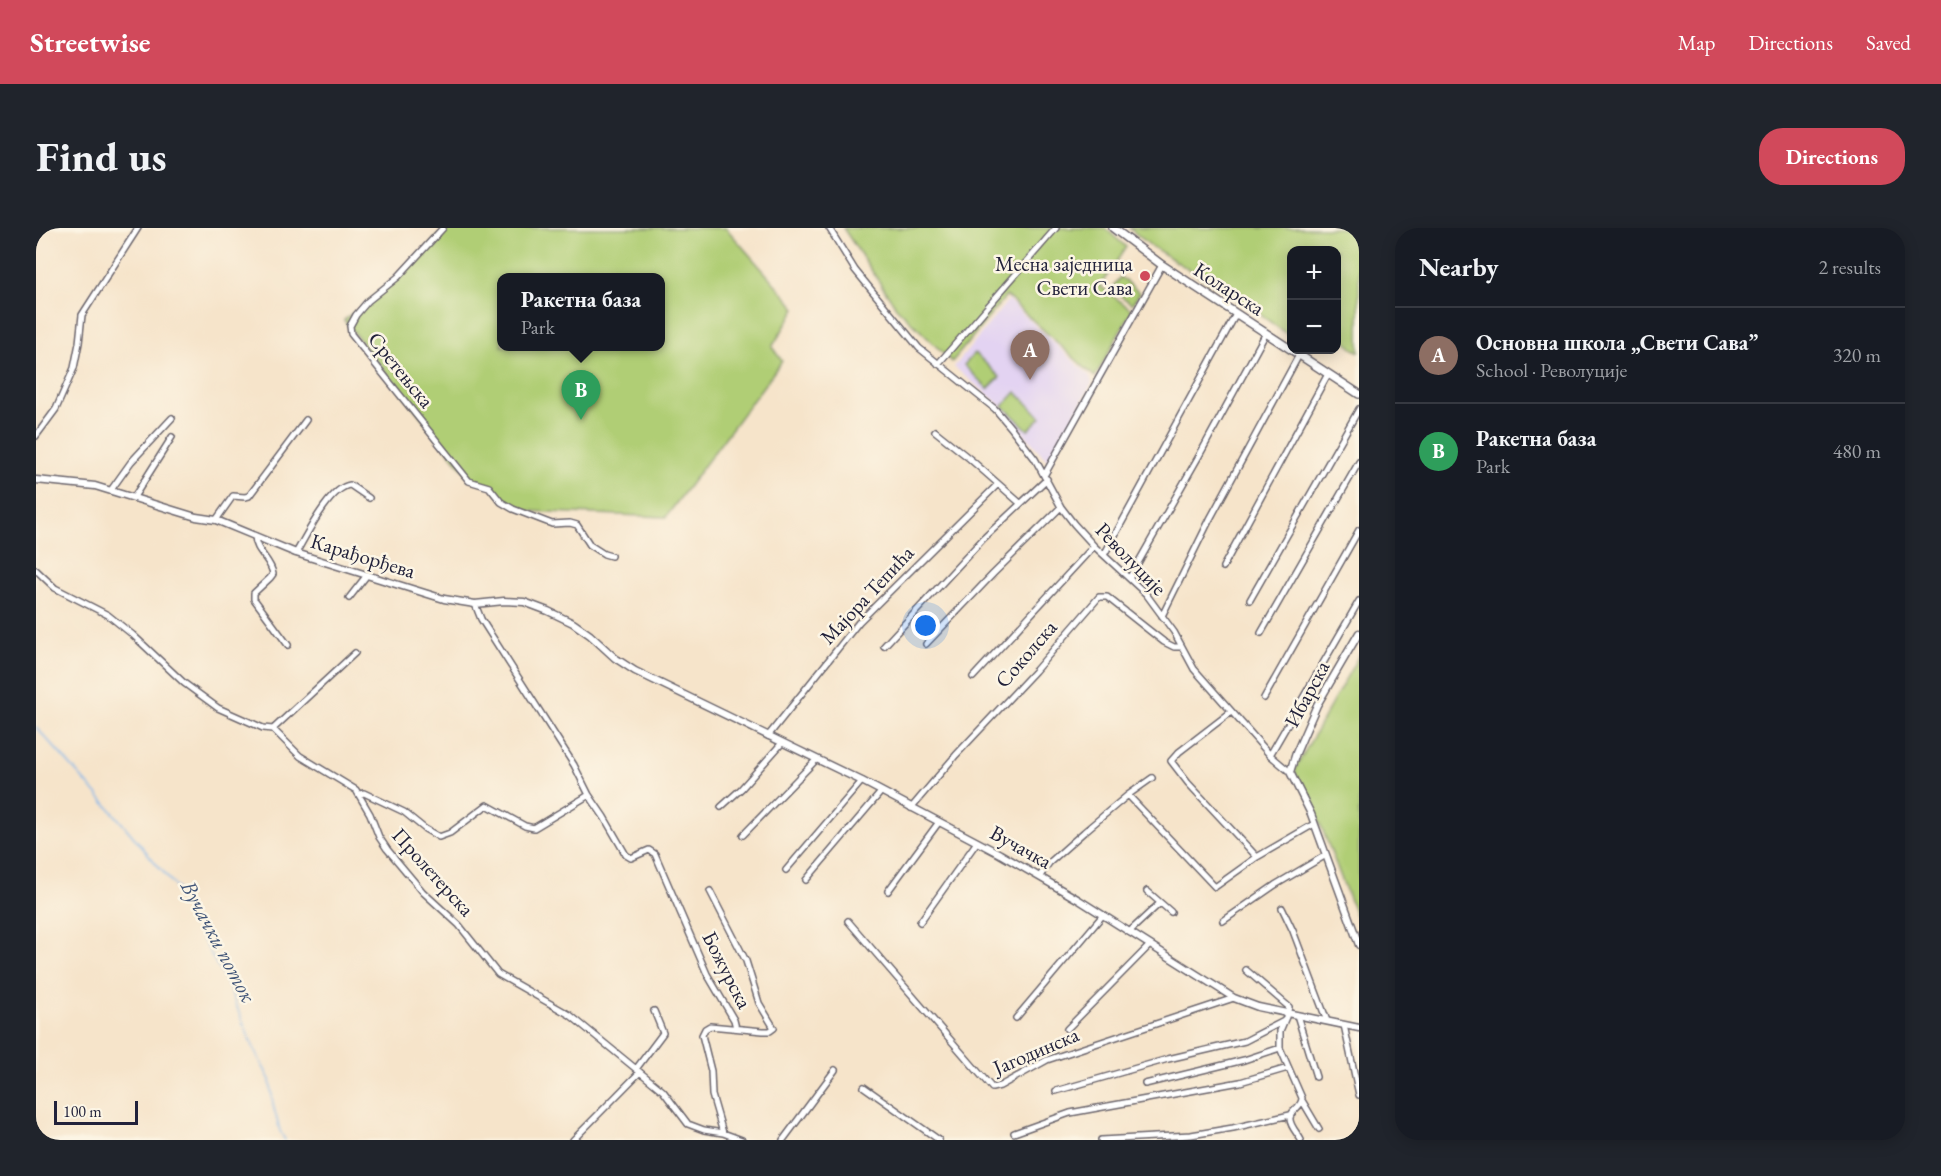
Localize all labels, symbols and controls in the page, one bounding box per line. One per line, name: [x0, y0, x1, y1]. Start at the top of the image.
text: Streetwise: [30, 24, 150, 60]
text: Map: [1678, 29, 1715, 56]
text: Directions: [1748, 29, 1833, 56]
text: Saved: [1866, 29, 1911, 56]
button: Directions: [1759, 128, 1905, 185]
text: Find us: [36, 129, 167, 184]
map controls: [1287, 246, 1341, 354]
button: +: [1287, 246, 1341, 300]
place label: Месна заједница Свети Сава: [995, 250, 1134, 301]
text: Nearby: [1419, 250, 1499, 284]
text: 2 results: [1818, 254, 1881, 280]
street label: Коларска: [1189, 256, 1270, 322]
marker: Месна заједница Свети Сава: [1138, 269, 1152, 283]
popup: [497, 273, 665, 351]
text: Ракетна база: [521, 285, 641, 314]
button: −: [1287, 300, 1341, 354]
text: Park: [521, 314, 555, 340]
street label: Сретењска: [362, 326, 441, 414]
text: Основна школа „Свети Сава”: [1476, 328, 1758, 357]
pin: A: [1010, 330, 1050, 380]
text: A: [1431, 342, 1446, 368]
text: 320 m: [1833, 342, 1881, 368]
text: School · Револуције: [1476, 357, 1627, 383]
pin: B: [562, 370, 600, 420]
text: Ракетна база: [1476, 424, 1596, 453]
text: B: [1432, 438, 1445, 464]
text: 480 m: [1833, 438, 1881, 464]
text: Park: [1476, 453, 1510, 479]
street label: Револуције: [1090, 516, 1173, 601]
street label: Карађорђева: [308, 527, 419, 584]
street label: Мајора Тепића: [814, 539, 920, 650]
your location: [911, 611, 940, 640]
street label: Соколска: [989, 614, 1063, 693]
street label: Ибарска: [1278, 655, 1336, 732]
street label: Вучачка: [986, 819, 1057, 875]
street label: Пролетерска: [386, 822, 481, 922]
water label: Вучачки поток: [174, 874, 263, 1008]
street label: Божурска: [696, 927, 759, 1014]
street label: Јагодинска: [987, 1020, 1083, 1081]
scale bar: [54, 1098, 138, 1126]
text: 100 m: [63, 1101, 102, 1122]

